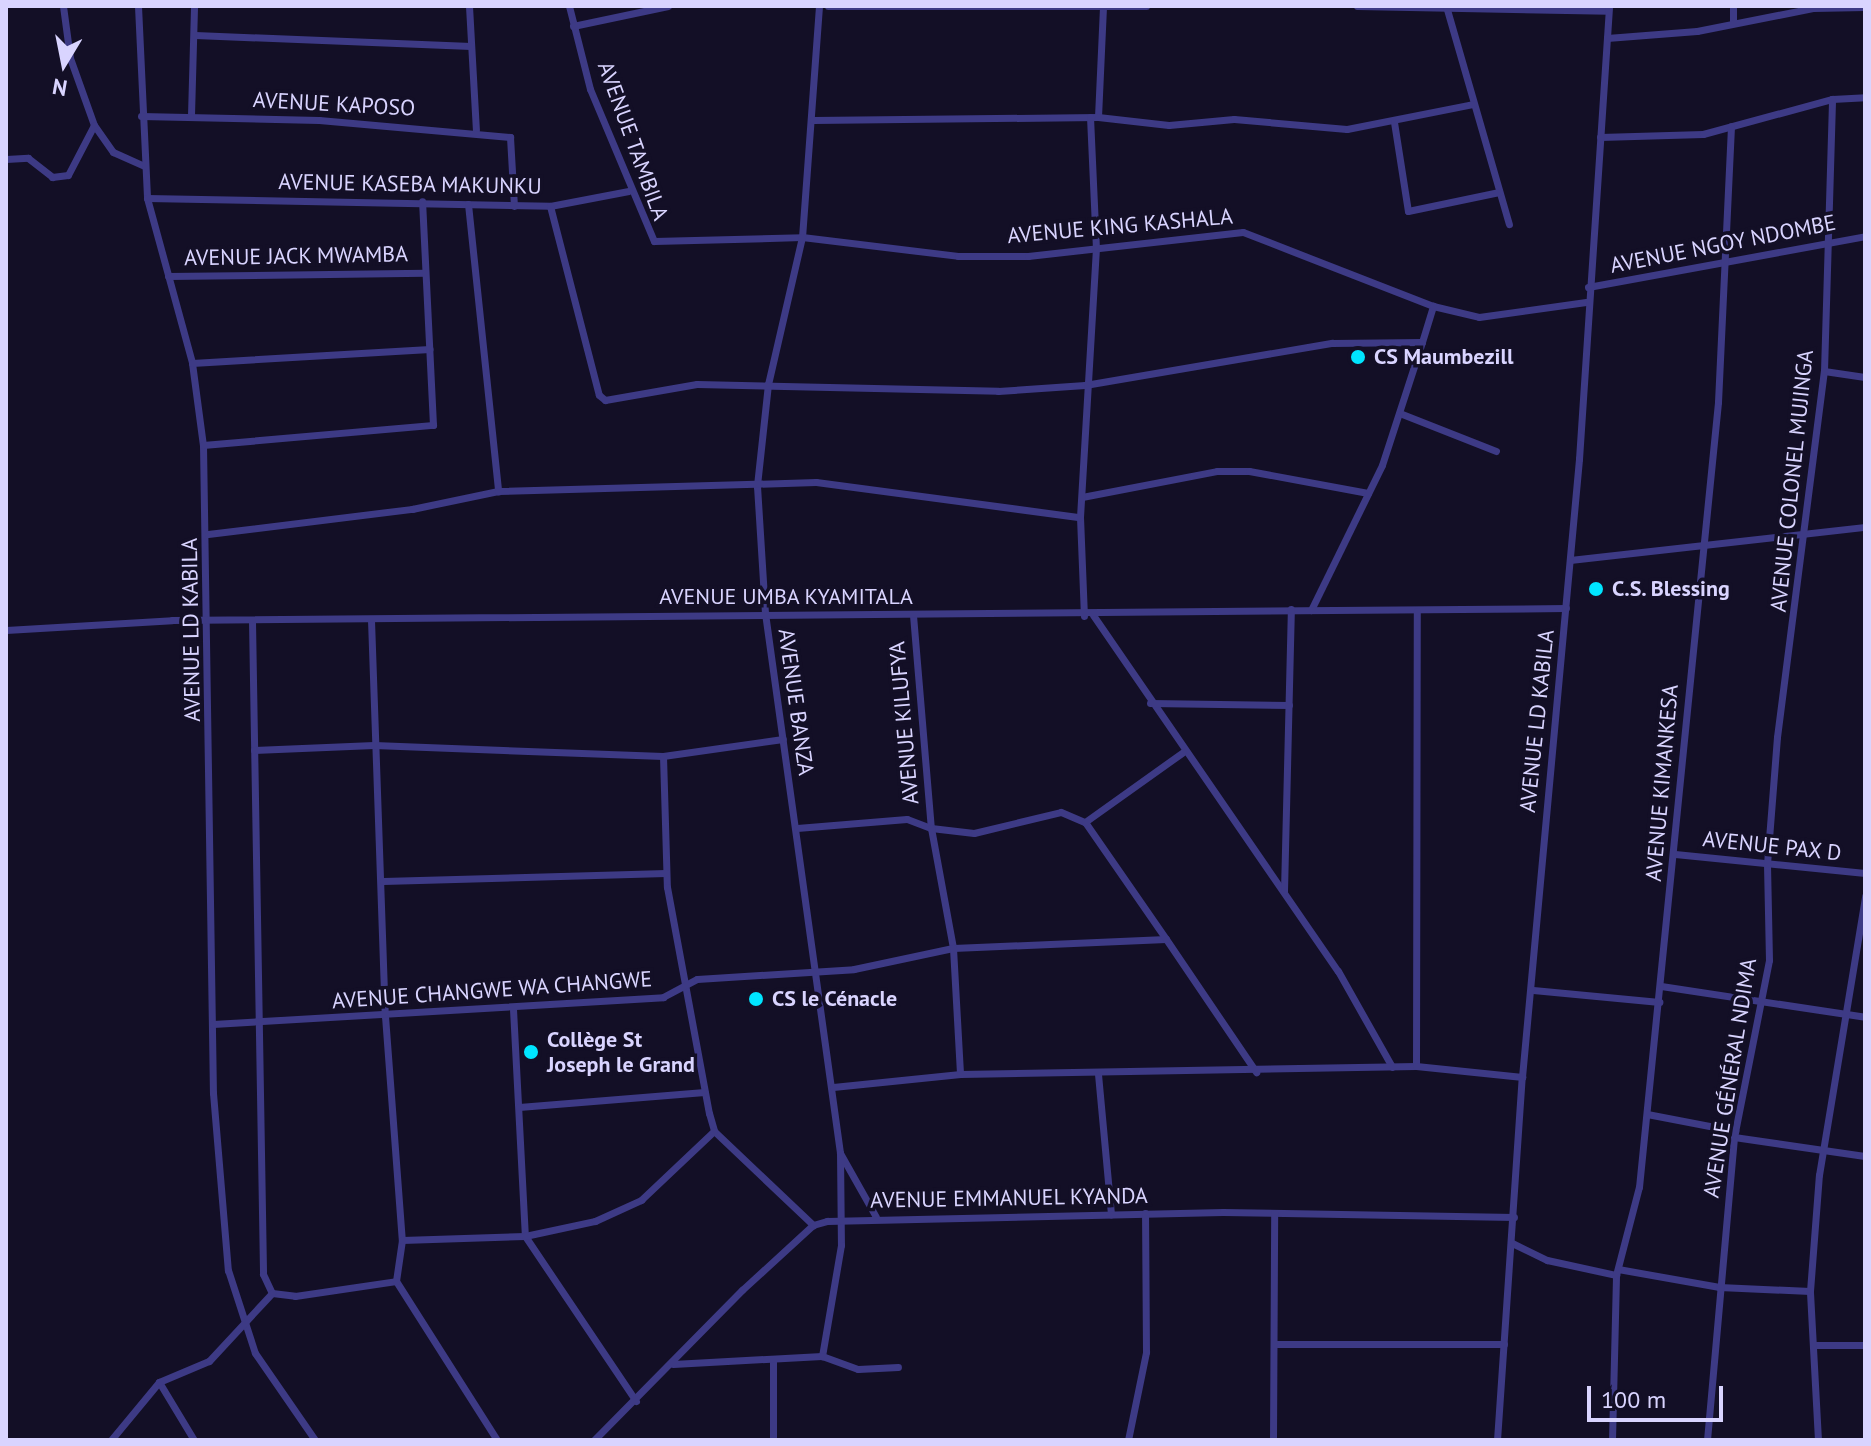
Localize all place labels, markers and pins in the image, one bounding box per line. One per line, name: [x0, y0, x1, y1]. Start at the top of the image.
place label: CS Maumbezill: [1374, 344, 1513, 370]
marker: CS Maumbezill: [1349, 348, 1367, 366]
place label: C.S. Blessing: [1612, 576, 1731, 602]
marker: C.S. Blessing: [1587, 580, 1605, 598]
place label: CS le Cénacle: [772, 986, 897, 1012]
marker: CS le Cénacle: [747, 990, 765, 1008]
place label: Collège St Joseph le Grand: [547, 1026, 695, 1078]
marker: Collège St Joseph le Grand: [522, 1043, 540, 1061]

